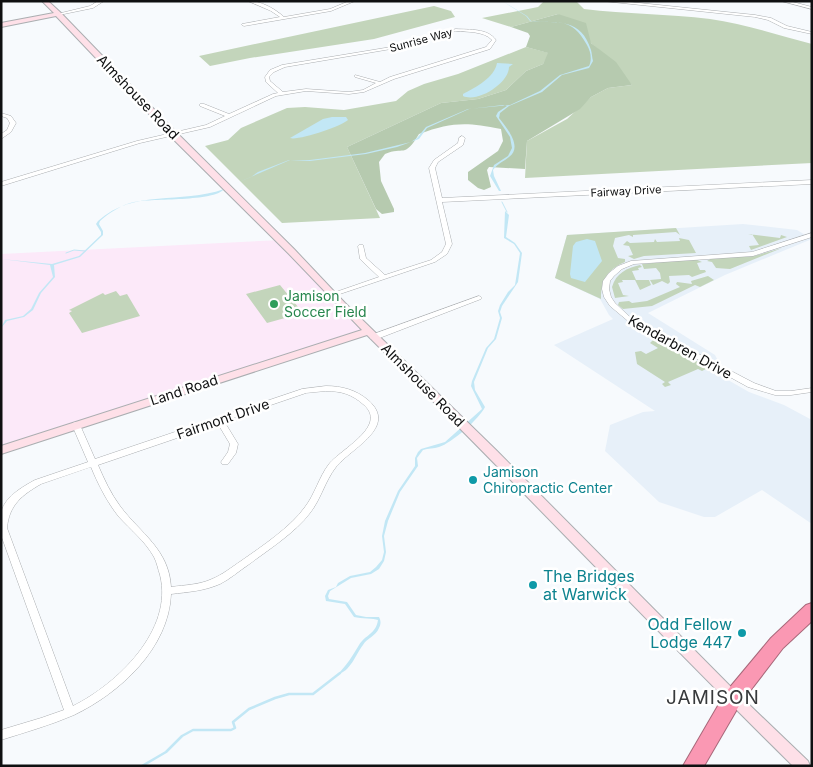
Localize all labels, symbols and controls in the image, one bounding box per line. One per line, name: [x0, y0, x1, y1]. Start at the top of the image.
street label: Sunrise Way: [388, 25, 454, 55]
street label: Almshouse Road: [94, 51, 183, 142]
street label: Fairway Drive: [590, 182, 662, 200]
place label: Jamison Soccer Field: [284, 287, 367, 320]
marker: Jamison Soccer Field: [268, 298, 280, 310]
street label: Kendarbren Drive: [625, 311, 735, 382]
street label: Almshouse Road: [378, 339, 469, 430]
street label: Land Road: [148, 371, 220, 408]
street label: Fairmont Drive: [174, 395, 271, 442]
place label: Jamison Chiropractic Center: [483, 463, 612, 496]
marker: Jamison Chiropractic Center: [467, 474, 479, 486]
place label: The Bridges at Warwick: [543, 566, 635, 604]
marker: The Bridges at Warwick: [527, 579, 539, 591]
place label: Odd Fellow Lodge 447: [647, 614, 732, 652]
marker: Odd Fellow Lodge 447: [736, 627, 748, 639]
district label: JAMISON: [666, 686, 760, 709]

